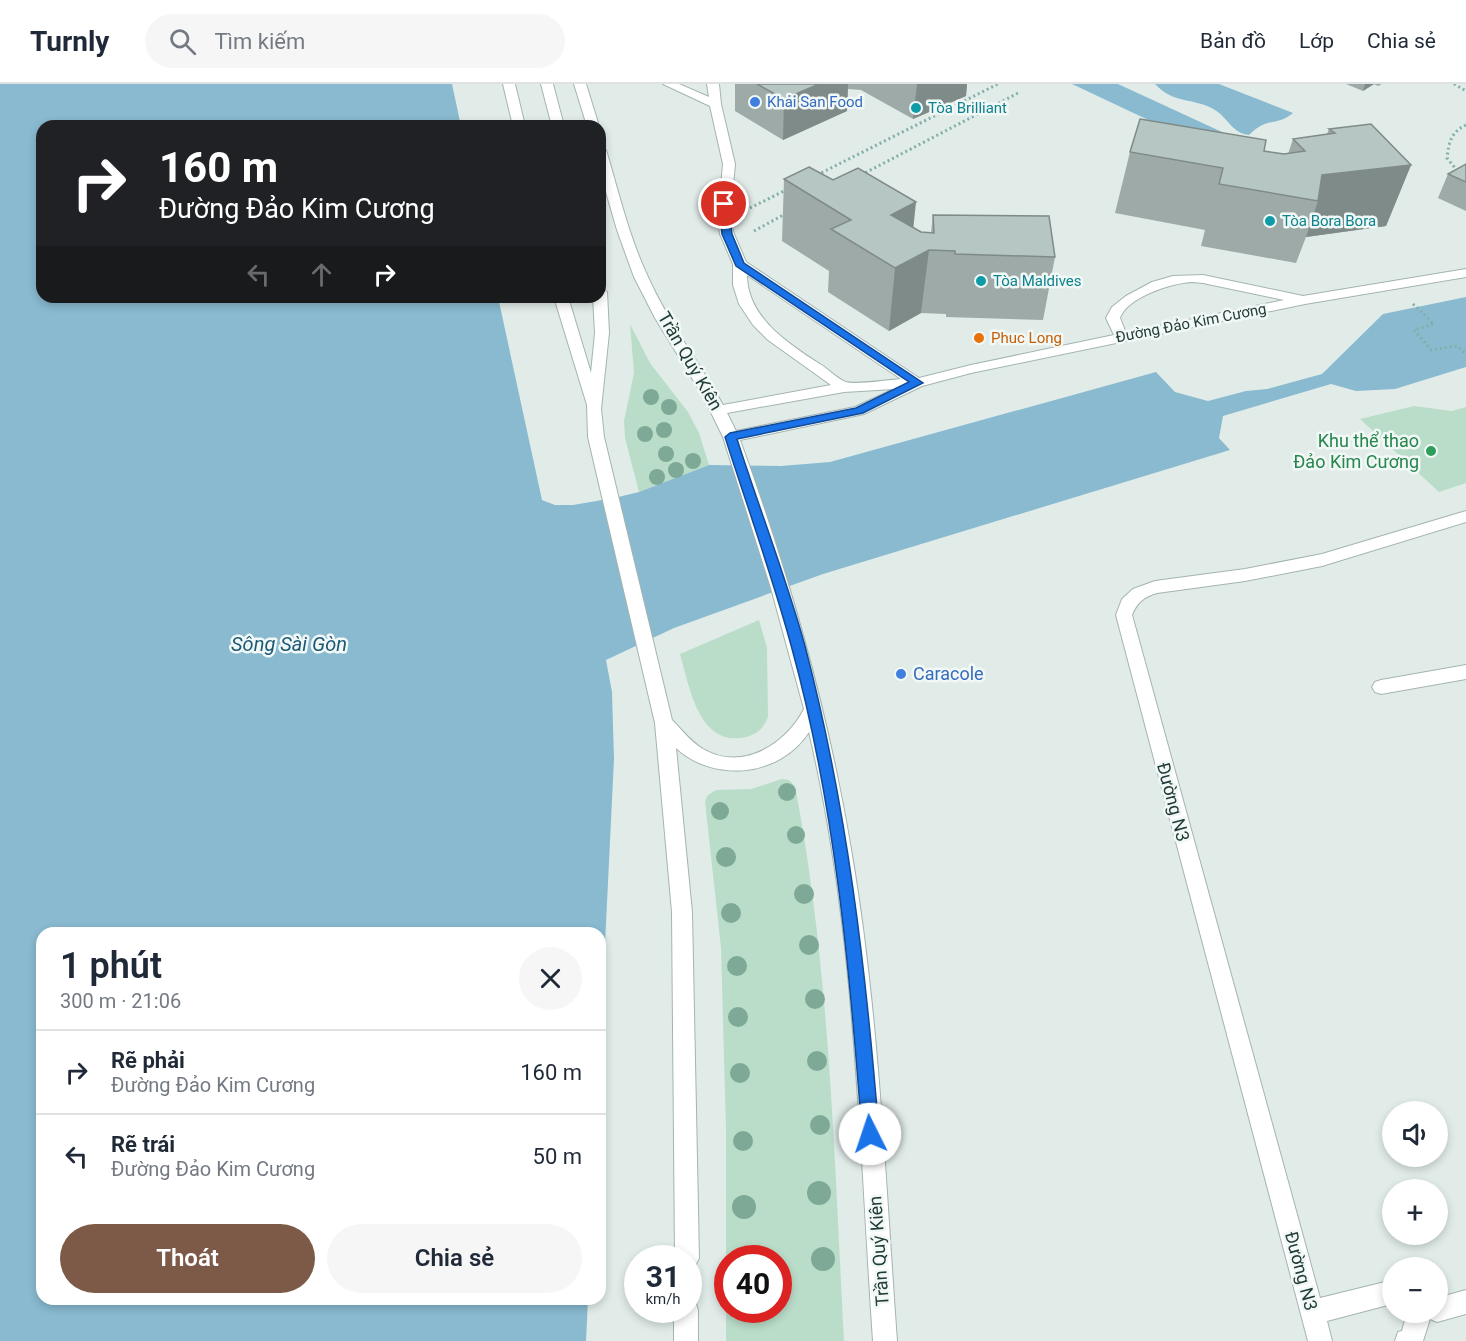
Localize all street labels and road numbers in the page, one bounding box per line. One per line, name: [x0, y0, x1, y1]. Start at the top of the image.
street label: Đường Đảo Kim Cương: [1114, 300, 1268, 346]
street label: Trần Quý Kiên: [654, 308, 727, 414]
street label: Đường N3: [1153, 760, 1194, 844]
street label: Trần Quý Kiên: [864, 1195, 893, 1307]
street label: Đường N3: [1281, 1229, 1322, 1313]

